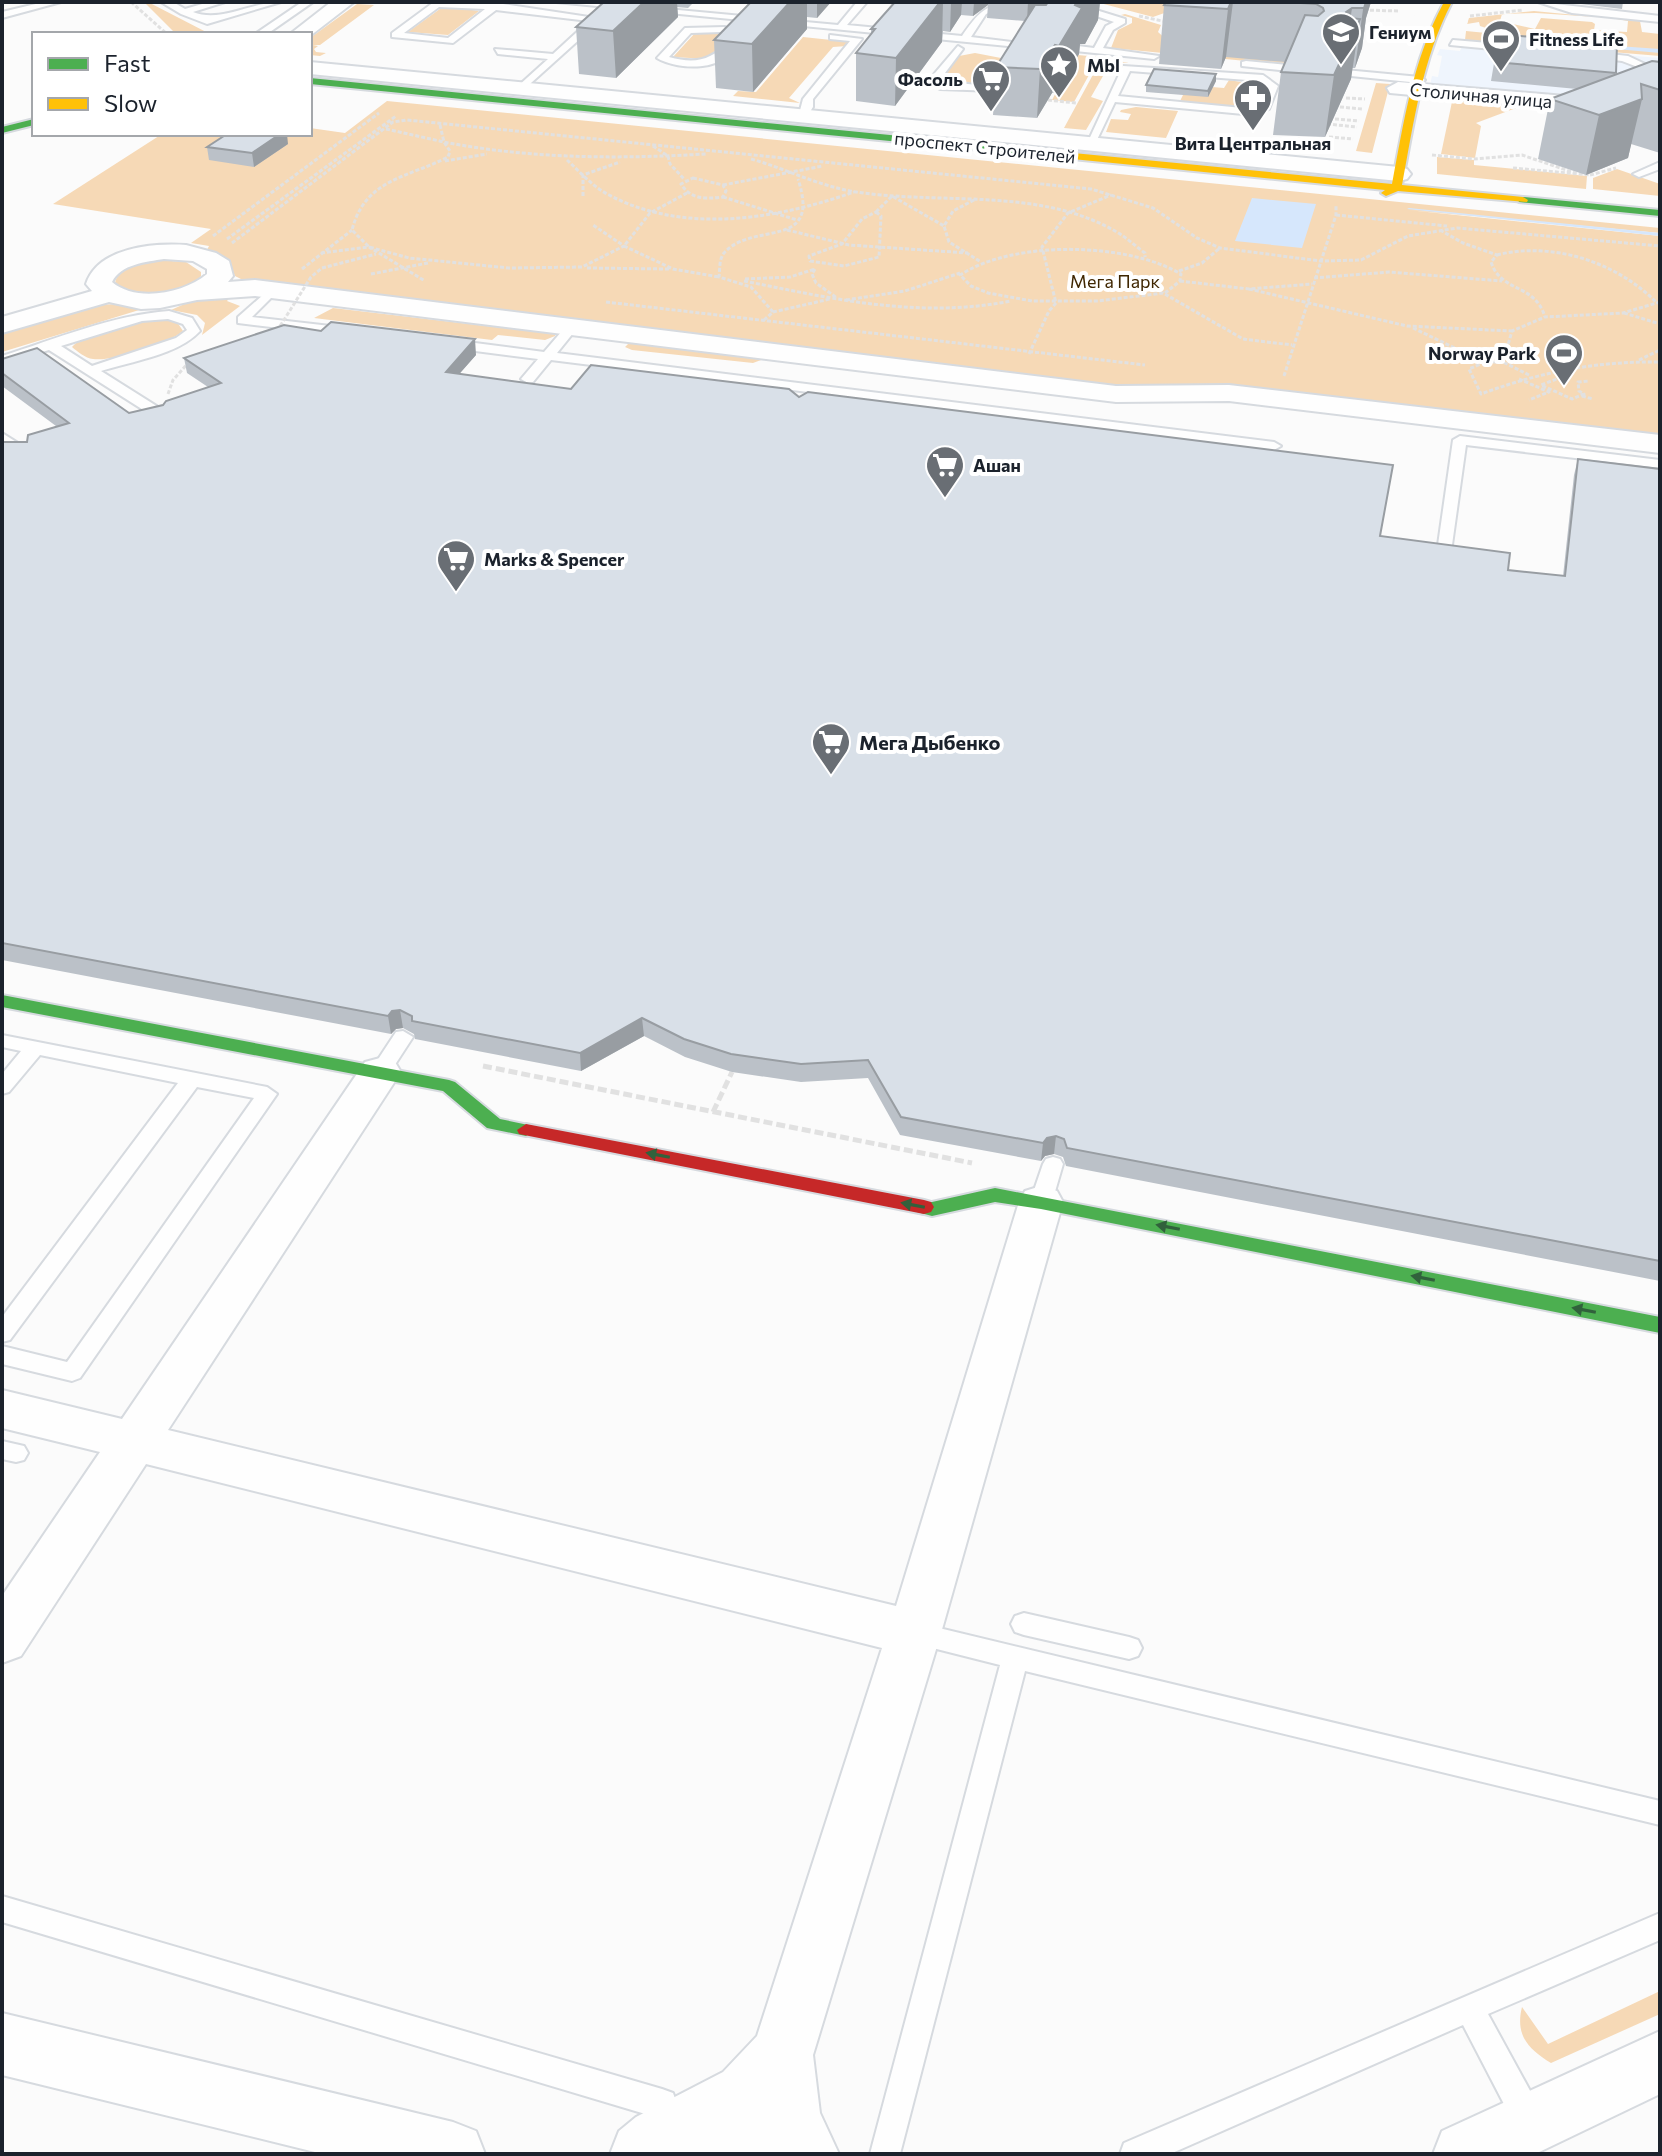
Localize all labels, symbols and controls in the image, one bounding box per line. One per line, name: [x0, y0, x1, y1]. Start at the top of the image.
school or university icon: Гениум: [1320, 11, 1362, 66]
sports icon: Fitness Life: [1480, 18, 1522, 73]
place label: Гениум: [1369, 21, 1431, 43]
place label: Fitness Life: [1529, 28, 1624, 50]
legend: [32, 32, 312, 136]
place icon: Mbl: [1038, 44, 1080, 99]
text: Fast: [104, 48, 151, 77]
place label: Mbl: [1087, 54, 1120, 76]
supermarket icon: Фасоль: [970, 58, 1012, 113]
place label: Фасоль: [898, 68, 963, 90]
pharmacy icon: Вита Центральная: [1232, 77, 1274, 132]
street label: Столичная улица: [1409, 78, 1553, 112]
text: Slow: [104, 88, 157, 117]
street label: проспект Строителей: [893, 127, 1077, 167]
place label: Вита Центральная: [1175, 132, 1331, 154]
park label: Мега Парк: [1070, 270, 1161, 292]
sports icon: Norway Park: [1543, 332, 1585, 387]
place label: Norway Park: [1428, 342, 1537, 364]
supermarket icon: Ашан: [924, 444, 966, 499]
place label: Ашан: [973, 454, 1021, 476]
supermarket icon: Marks & Spencer: [435, 538, 477, 593]
place label: Marks & Spencer: [484, 548, 625, 570]
supermarket icon: Мега Дыбенко: [810, 721, 852, 776]
place label: Мега Дыбенко: [859, 730, 1001, 754]
one-way arrow: [645, 1149, 670, 1161]
one-way arrow: [900, 1198, 925, 1210]
one-way arrow: [1155, 1221, 1180, 1233]
one-way arrow: [1410, 1271, 1435, 1283]
one-way arrow: [1571, 1303, 1596, 1315]

